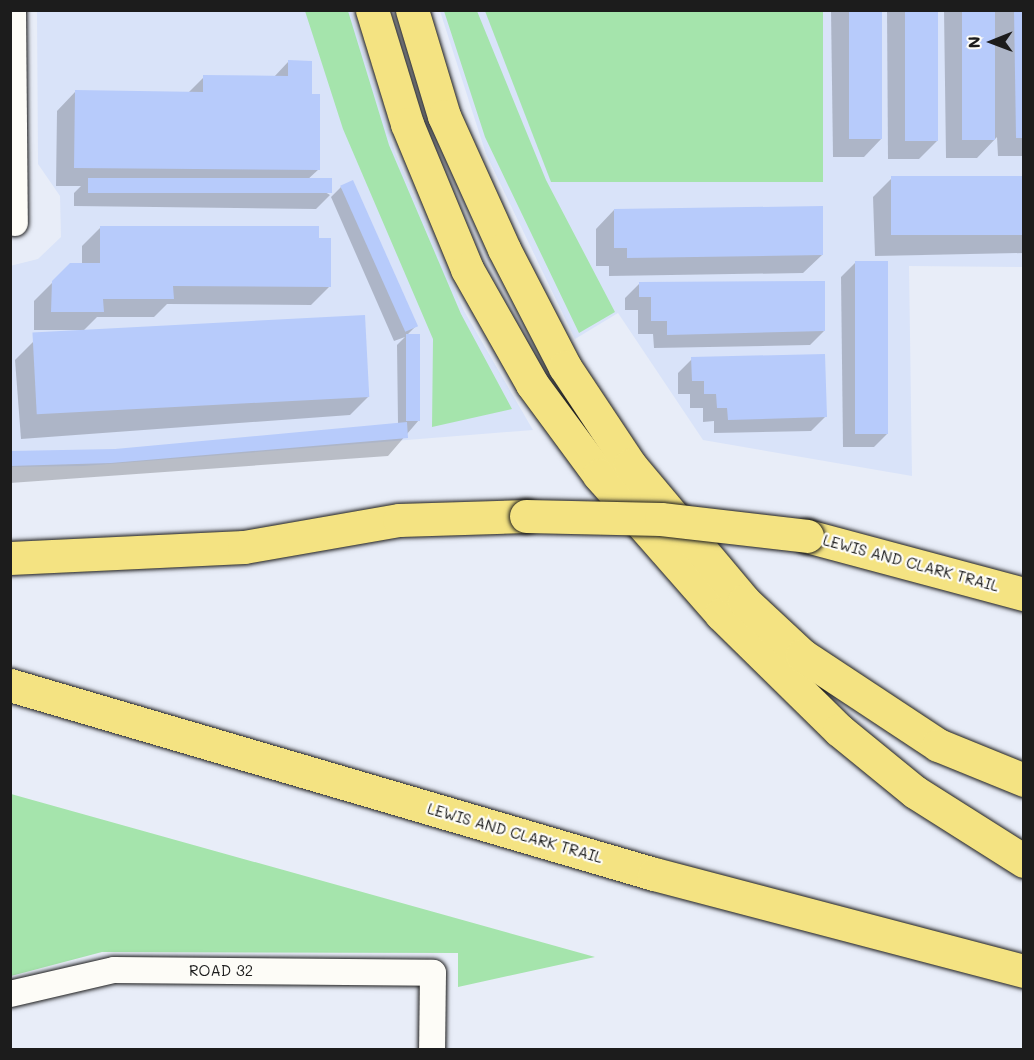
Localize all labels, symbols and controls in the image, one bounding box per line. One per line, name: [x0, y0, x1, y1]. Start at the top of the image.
north arrow: [962, 12, 1022, 72]
text: N: [963, 36, 984, 49]
street label: LEWIS AND CLARK TRAIL: [821, 531, 1001, 595]
street label: LEWIS AND CLARK TRAIL: [425, 799, 605, 867]
street label: ROAD 32: [189, 962, 253, 980]

